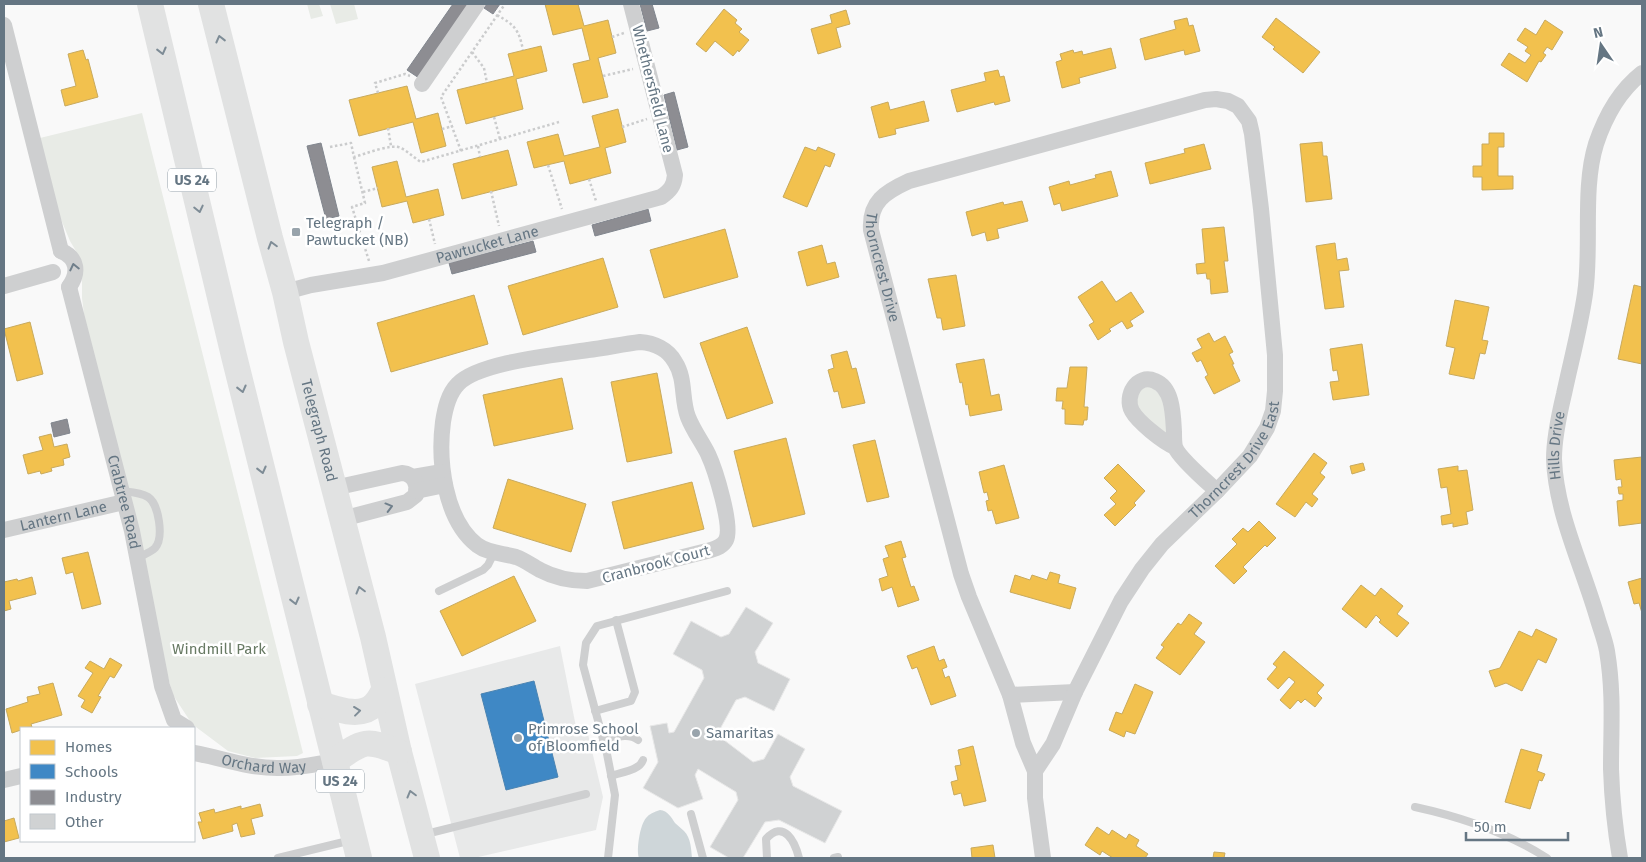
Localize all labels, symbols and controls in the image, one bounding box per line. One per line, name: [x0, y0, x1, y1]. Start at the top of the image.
north arrow: [1576, 20, 1626, 70]
street label: Whethersfield Lane: [628, 23, 678, 155]
text: N: [1592, 23, 1605, 42]
one-way arrow: [216, 36, 226, 44]
one-way arrow: [156, 47, 167, 56]
road number: US 24: [168, 168, 216, 192]
one-way arrow: [193, 205, 204, 214]
street label: Thorncrest Drive: [862, 211, 904, 324]
place label: Telegraph / Pawtucket (NB): [306, 214, 408, 249]
street label: Pawtucket Lane: [434, 222, 541, 267]
marker: Telegraph / Pawtucket (NB): [290, 226, 302, 238]
one-way arrow: [267, 240, 278, 249]
one-way arrow: [69, 263, 80, 271]
street label: Telegraph Road: [297, 377, 341, 484]
one-way arrow: [236, 385, 247, 394]
street label: Thorncrest Drive East: [1185, 400, 1283, 522]
street label: Hills Drive: [1545, 409, 1569, 481]
street label: Crabtree Road: [104, 453, 144, 551]
one-way arrow: [256, 465, 267, 474]
street label: Lantern Lane: [18, 497, 109, 535]
one-way arrow: [385, 502, 394, 513]
street label: Cranbrook Court: [600, 541, 712, 587]
one-way arrow: [356, 586, 366, 594]
one-way arrow: [289, 597, 300, 606]
park label: Windmill Park: [172, 640, 266, 658]
one-way arrow: [353, 706, 361, 717]
place label: Primrose School of Bloomfield: [528, 720, 639, 755]
place label: Samaritas: [706, 724, 774, 742]
legend: [20, 727, 195, 842]
marker: Samaritas: [690, 727, 702, 739]
marker: Primrose School of Bloomfield: [512, 732, 524, 744]
text: Homes: [65, 738, 112, 756]
street label: Orchard Way: [219, 750, 308, 777]
text: Schools: [65, 763, 118, 781]
road number: US 24: [316, 769, 364, 792]
text: Industry: [65, 788, 122, 806]
one-way arrow: [406, 790, 417, 799]
scale bar: [1466, 810, 1568, 842]
text: Other: [65, 813, 104, 831]
text: 50 m: [1474, 818, 1507, 836]

